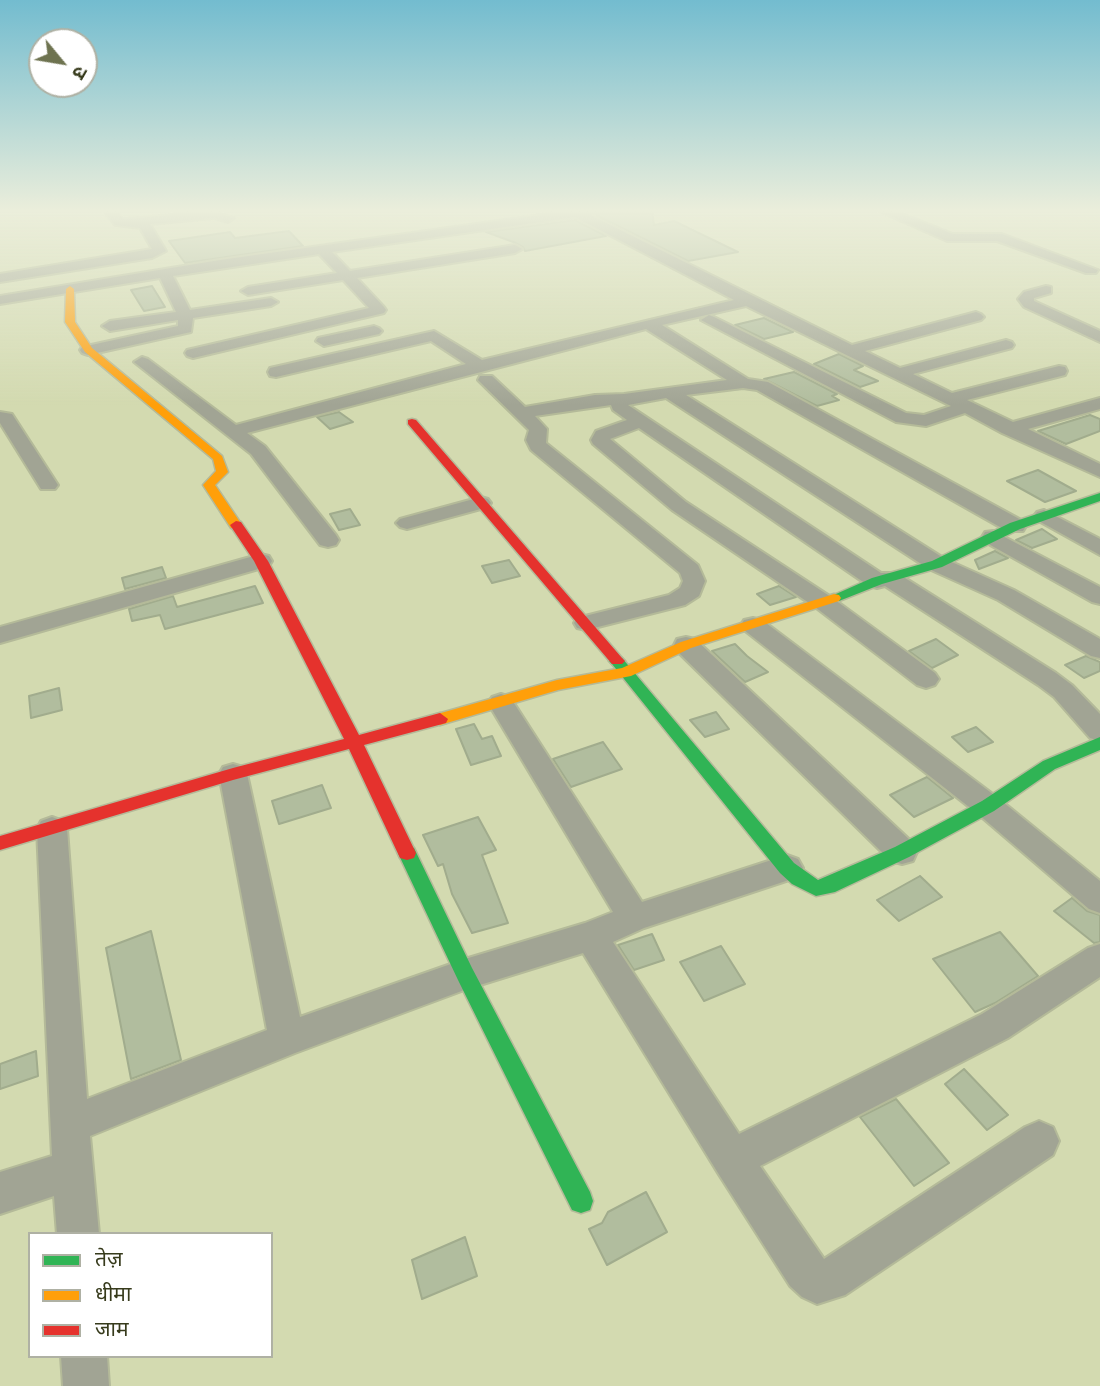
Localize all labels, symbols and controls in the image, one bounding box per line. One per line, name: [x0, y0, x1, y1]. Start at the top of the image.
north arrow: [28, 28, 98, 98]
text: उ: [67, 62, 93, 83]
legend: [28, 1232, 273, 1358]
text: तेज़: [95, 1246, 123, 1271]
text: धीमा: [95, 1281, 131, 1306]
text: जाम: [95, 1316, 129, 1341]

